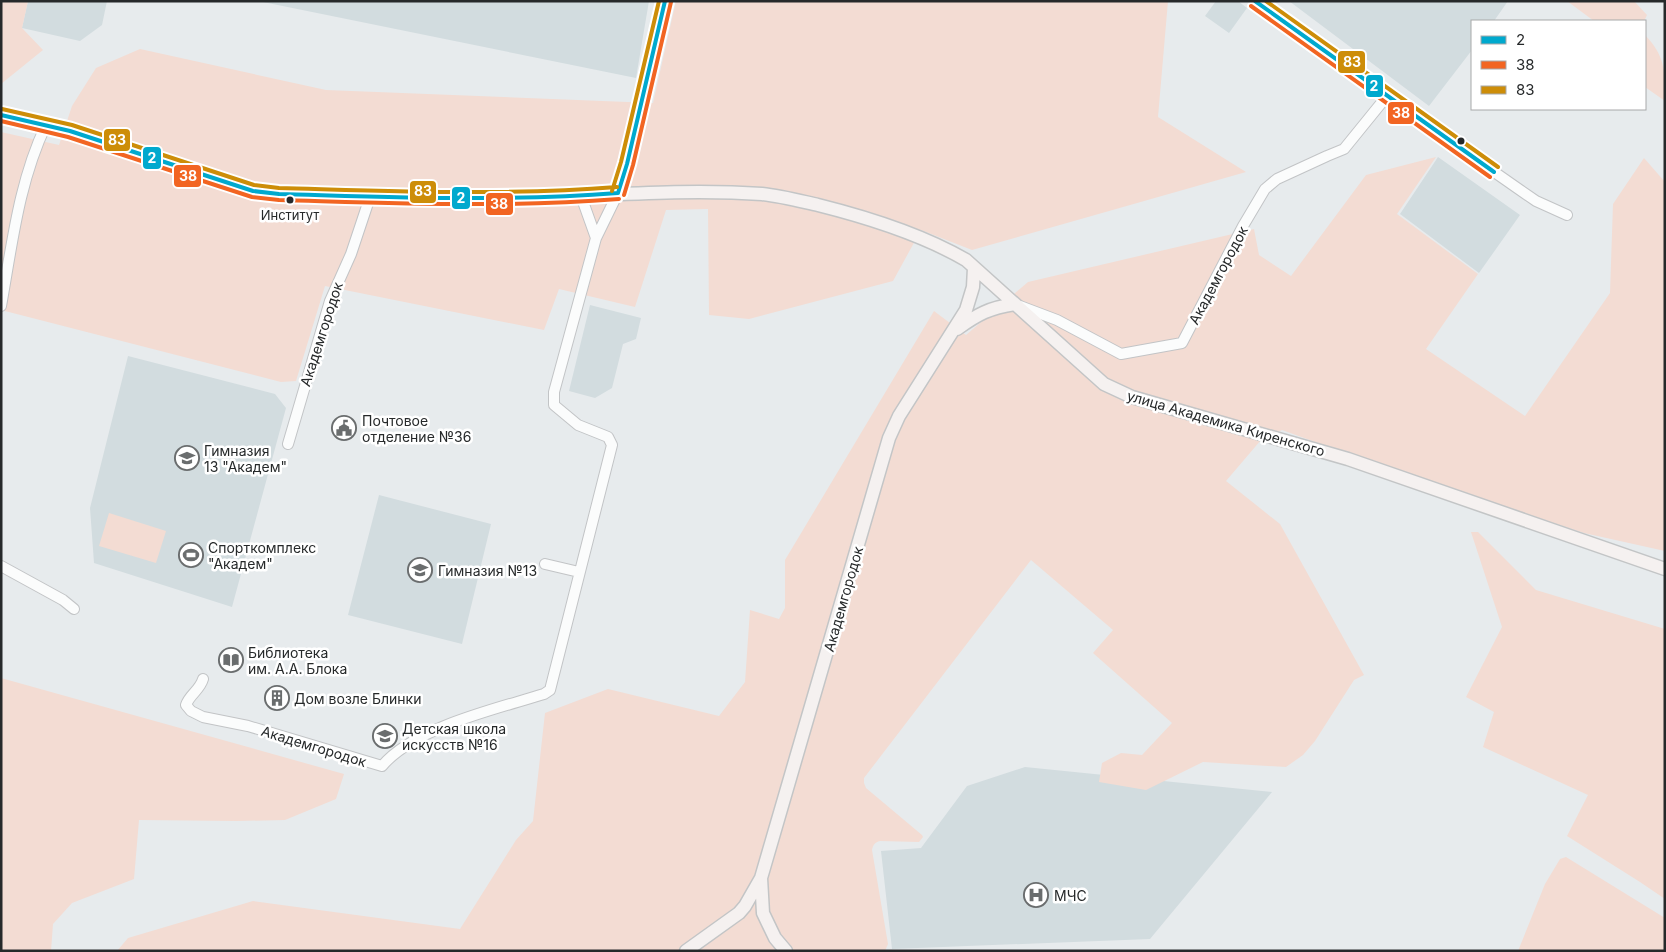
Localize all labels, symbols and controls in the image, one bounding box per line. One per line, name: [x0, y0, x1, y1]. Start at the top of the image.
legend: [1471, 20, 1646, 110]
text: 2: [1516, 30, 1525, 49]
line badge: 83: [1337, 50, 1366, 74]
text: 83: [1343, 53, 1361, 70]
text: 38: [1516, 55, 1535, 74]
line badge: 2: [1365, 74, 1384, 98]
text: 2: [1370, 77, 1379, 94]
text: 83: [1516, 80, 1535, 99]
line badge: 38: [1387, 101, 1415, 125]
text: 38: [1392, 104, 1410, 121]
line badge: 83: [103, 128, 131, 152]
text: 83: [108, 131, 126, 148]
unlabelled marker: [1456, 136, 1466, 146]
line badge: 2: [142, 146, 162, 170]
text: 2: [148, 149, 157, 166]
line badge: 38: [173, 164, 202, 188]
text: 38: [179, 167, 197, 184]
line badge: 83: [409, 180, 437, 204]
text: 83: [414, 182, 432, 199]
line badge: 2: [451, 186, 471, 210]
text: 2: [457, 189, 466, 206]
line badge: 38: [485, 192, 514, 216]
marker: Институт: [285, 195, 295, 205]
text: 38: [490, 195, 508, 212]
place label: Институт: [261, 207, 319, 223]
street label: Академгородок: [1185, 223, 1251, 327]
street label: Академгородок: [296, 279, 346, 388]
street label: улица Академика Киренского: [1125, 387, 1327, 459]
place label: Почтовое отделение №36: [362, 412, 471, 445]
public building icon: Почтовое отделение №36: [331, 415, 357, 441]
place label: Гимназия 13 "Академ": [204, 442, 287, 475]
school or university icon: Гимназия 13 "Академ": [174, 445, 200, 471]
place label: Спорткомплекс "Академ": [208, 539, 316, 572]
sports icon: Спорткомплекс "Академ": [178, 542, 204, 568]
street label: Академгородок: [820, 544, 866, 654]
school or university icon: Гимназия №13: [407, 557, 433, 583]
place label: Гимназия №13: [438, 562, 537, 579]
place label: Библиотека им. А.А. Блока: [248, 644, 347, 677]
library icon: Библиотека им. А.А. Блока: [218, 647, 244, 673]
building icon: Дом возле Блинки: [264, 685, 290, 711]
place label: Дом возле Блинки: [294, 690, 421, 707]
place label: Детская школа искусств №16: [402, 720, 506, 753]
street label: Академгородок: [259, 722, 369, 770]
school or university icon: Детская школа искусств №16: [372, 723, 398, 749]
hospital icon: МЧС: [1023, 882, 1049, 908]
place label: МЧС: [1054, 887, 1087, 904]

